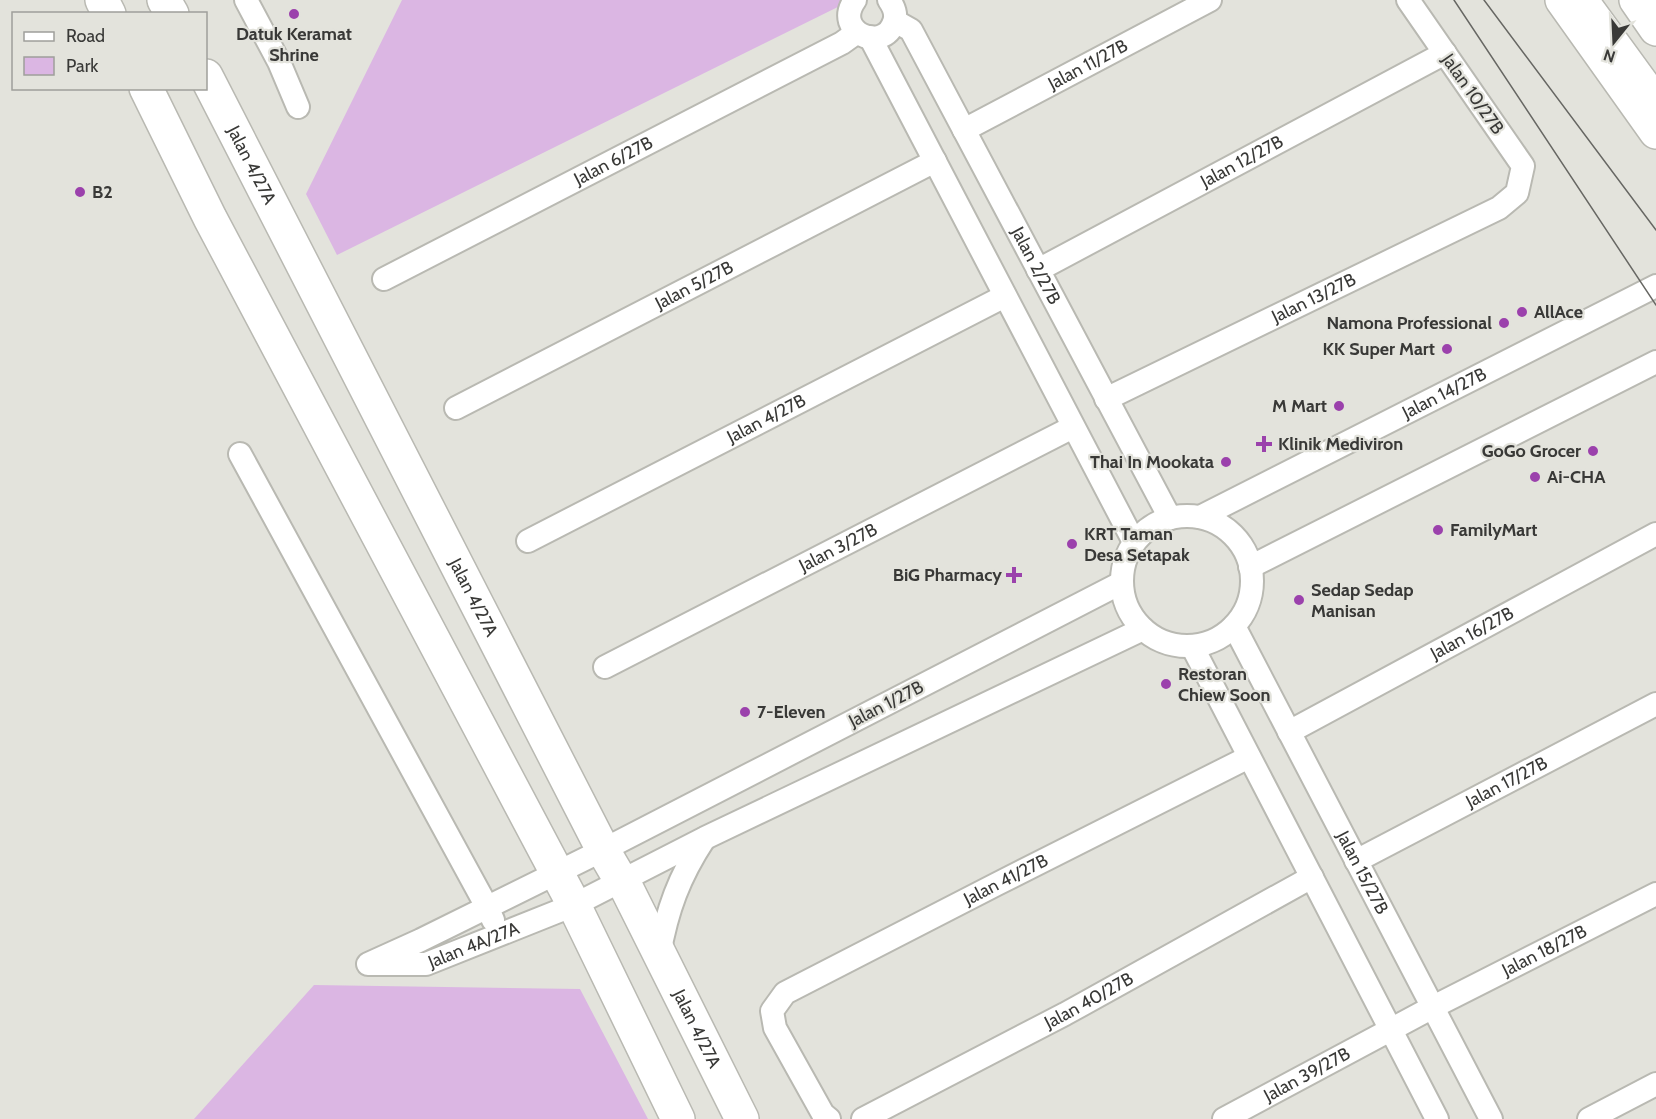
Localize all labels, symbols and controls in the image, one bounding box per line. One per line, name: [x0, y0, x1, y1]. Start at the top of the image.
marker: Datuk Keramat Shrine: [287, 7, 301, 21]
legend: [12, 12, 207, 90]
north arrow: [1584, 12, 1644, 72]
place label: Datuk Keramat Shrine: [236, 23, 352, 66]
text: Road: [66, 25, 105, 47]
street label: Jalan 11/27B: [1043, 34, 1132, 95]
text: N: [1601, 45, 1618, 67]
street label: Jalan 10/27B: [1437, 49, 1509, 139]
text: Park: [66, 55, 99, 77]
street label: Jalan 4/27A: [222, 121, 281, 208]
street label: Jalan 12/27B: [1196, 130, 1287, 193]
street label: Jalan 6/27B: [569, 131, 657, 191]
place label: B2: [92, 181, 113, 203]
marker: B2: [73, 185, 87, 199]
street label: Jalan 2/27B: [1006, 222, 1066, 308]
street label: Jalan 5/27B: [651, 256, 737, 315]
street label: Jalan 13/27B: [1267, 268, 1360, 328]
place label: AllAce: [1534, 301, 1583, 323]
marker: AllAce: [1515, 305, 1529, 319]
place label: Namona Professional: [1326, 312, 1492, 334]
marker: Namona Professional: [1497, 316, 1511, 330]
place label: KK Super Mart: [1323, 338, 1435, 360]
marker: KK Super Mart: [1440, 342, 1454, 356]
street label: Jalan 14/27B: [1398, 363, 1490, 424]
street label: Jalan 4/27B: [722, 389, 810, 448]
place label: M Mart: [1272, 395, 1327, 417]
marker: M Mart: [1332, 399, 1346, 413]
place label: Klinik Mediviron: [1278, 433, 1403, 455]
marker: Klinik Mediviron: [1255, 435, 1273, 453]
place label: GoGo Grocer: [1482, 440, 1581, 462]
marker: GoGo Grocer: [1586, 444, 1600, 458]
place label: Thai In Mookata: [1090, 451, 1214, 473]
marker: Thai In Mookata: [1219, 455, 1233, 469]
place label: Ai-CHA: [1547, 466, 1606, 488]
marker: Ai-CHA: [1528, 470, 1542, 484]
street label: Jalan 3/27B: [794, 518, 881, 577]
place label: FamilyMart: [1450, 519, 1537, 541]
place label: KRT Taman Desa Setapak: [1084, 523, 1190, 566]
marker: FamilyMart: [1431, 523, 1445, 537]
marker: KRT Taman Desa Setapak: [1065, 537, 1079, 551]
street label: Jalan 4/27A: [444, 554, 503, 640]
place label: BiG Pharmacy: [893, 564, 1002, 586]
marker: BiG Pharmacy: [1007, 568, 1021, 582]
place label: Sedap Sedap Manisan: [1311, 579, 1414, 622]
marker: Sedap Sedap Manisan: [1292, 593, 1306, 607]
street label: Jalan 16/27B: [1426, 602, 1518, 665]
place label: Restoran Chiew Soon: [1178, 663, 1271, 706]
street label: Jalan 1/27B: [844, 676, 927, 733]
marker: Restoran Chiew Soon: [1159, 677, 1173, 691]
place label: 7-Eleven: [757, 701, 825, 723]
marker: 7-Eleven: [738, 705, 752, 719]
street label: Jalan 17/27B: [1461, 752, 1551, 813]
street label: Jalan 15/27B: [1331, 826, 1393, 918]
street label: Jalan 41/27B: [959, 849, 1052, 911]
street label: Jalan 4A/27A: [424, 917, 522, 973]
street label: Jalan 18/27B: [1498, 920, 1591, 982]
street label: Jalan 40/27B: [1040, 967, 1137, 1034]
street label: Jalan 4/27A: [667, 985, 726, 1072]
street label: Jalan 39/27B: [1259, 1042, 1354, 1107]

